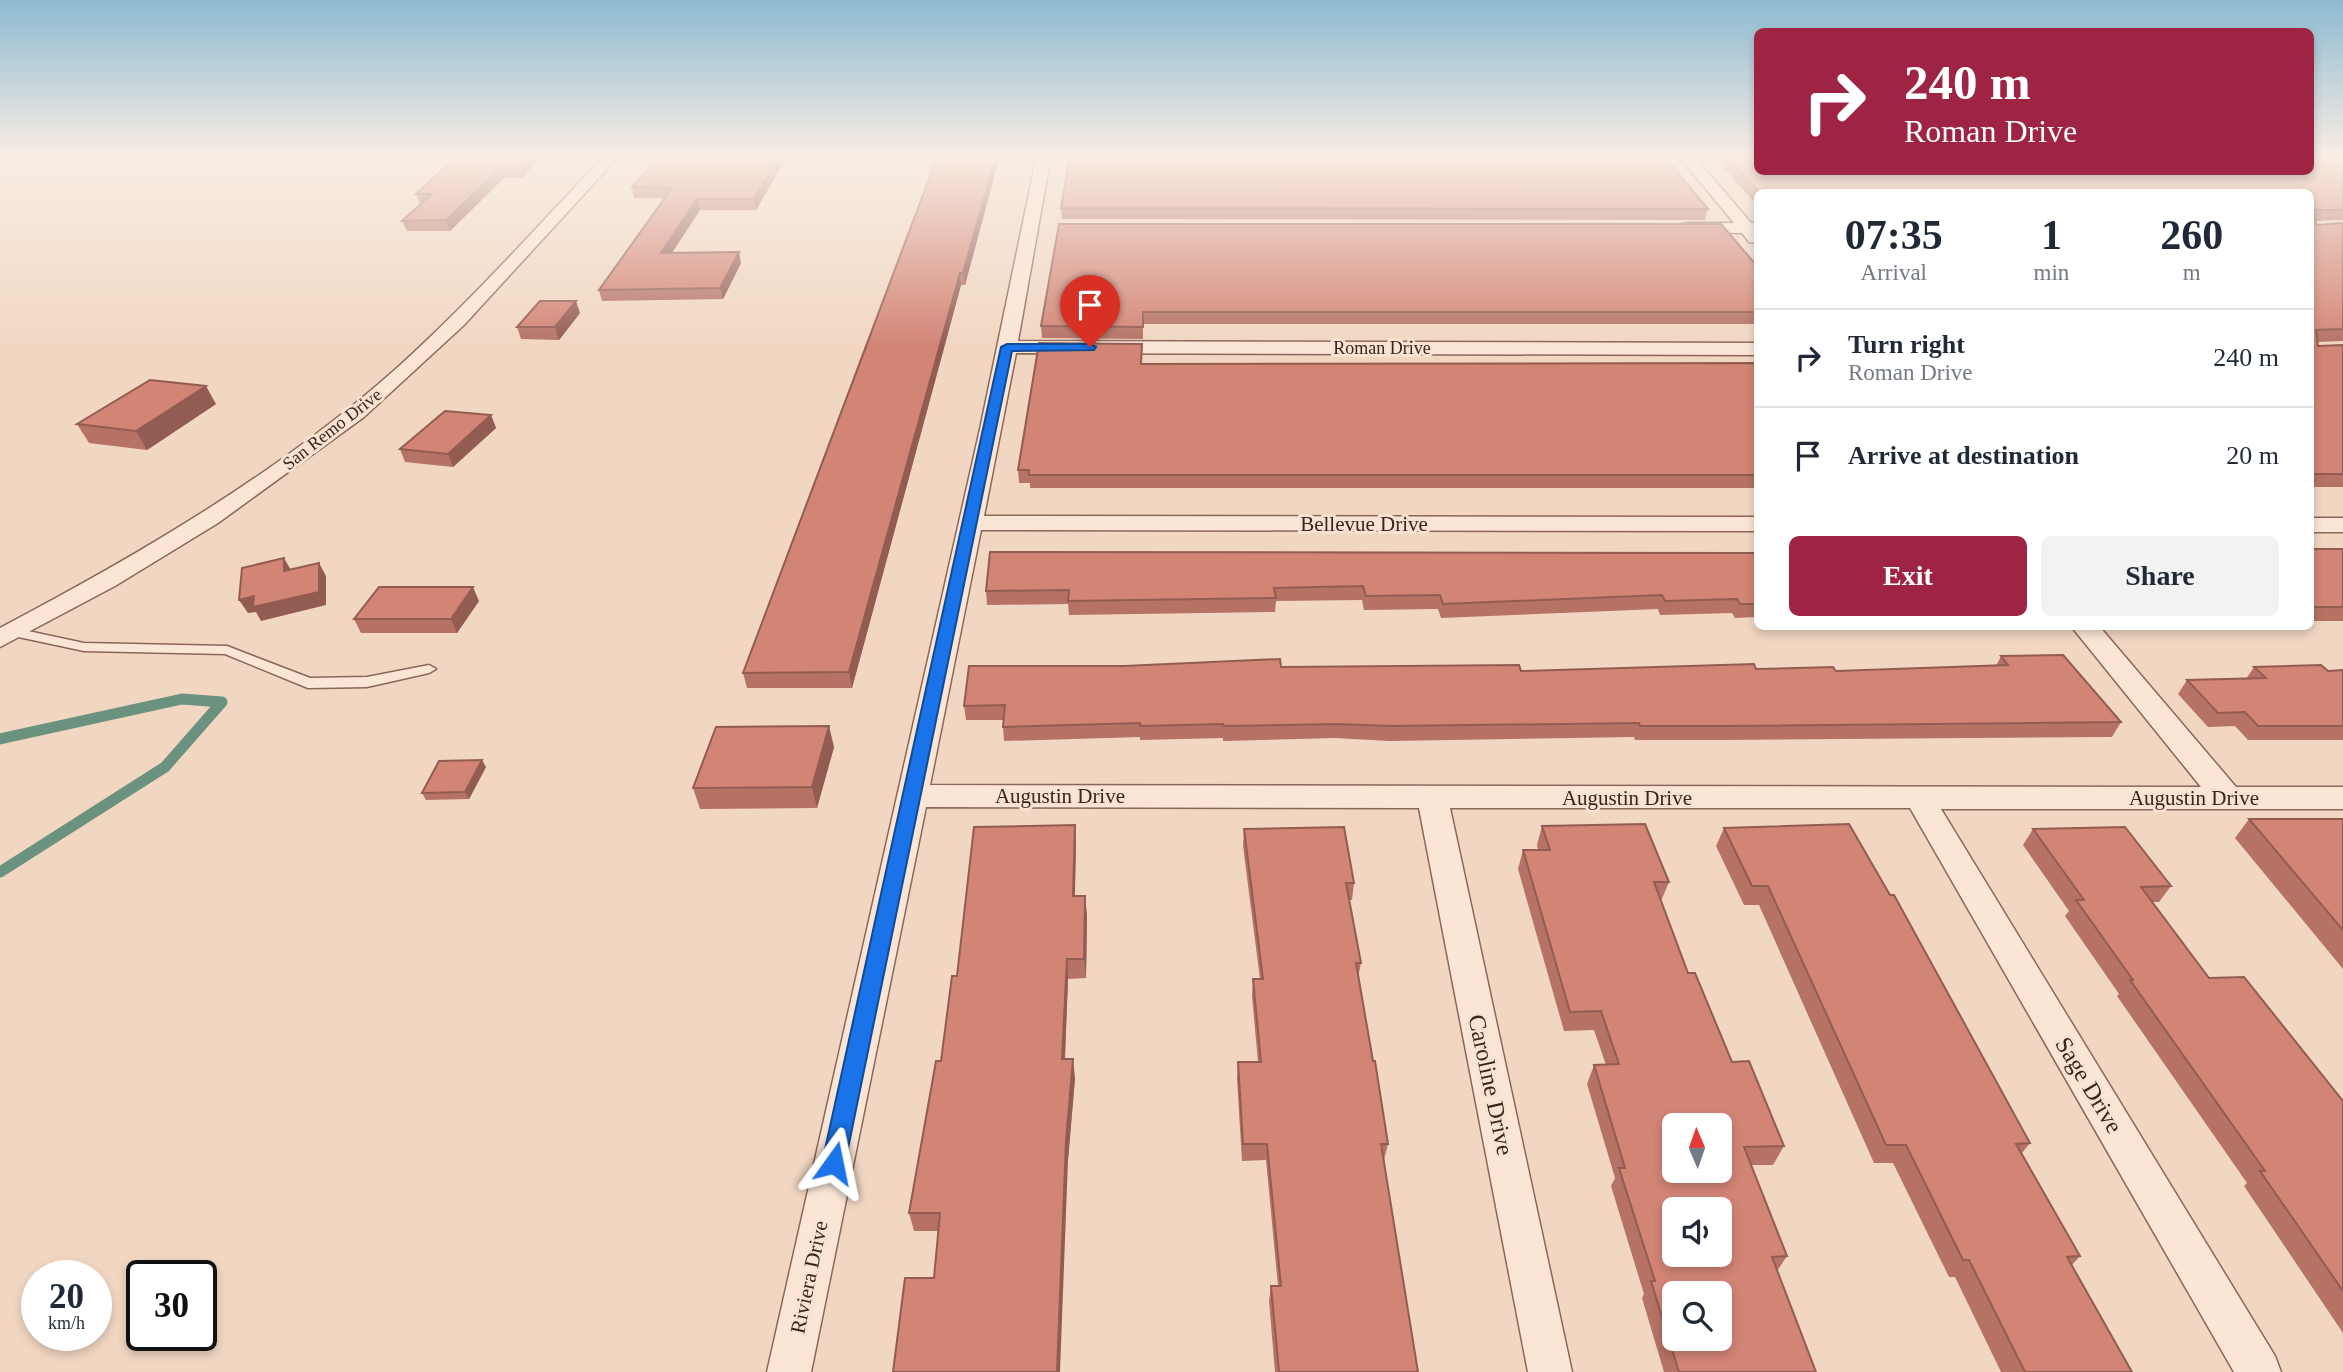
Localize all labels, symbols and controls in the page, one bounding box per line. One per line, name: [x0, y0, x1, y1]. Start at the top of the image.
text: 240 m: [1904, 55, 2031, 110]
icon: right: [1789, 56, 1880, 147]
text: Roman Drive: [1904, 113, 2077, 149]
text: 07:35: [1845, 212, 1943, 258]
text: 1: [2041, 212, 2062, 258]
text: 260: [2160, 212, 2223, 258]
text: Arrival: [1861, 260, 1927, 285]
text: min: [2034, 260, 2069, 285]
text: m: [2183, 260, 2201, 285]
pin: [1060, 275, 1120, 347]
icon: arrive: [1071, 286, 1109, 324]
text: Turn right: [1848, 330, 1965, 359]
street label: Roman Drive: [1333, 338, 1431, 358]
icon: right: [1789, 339, 1827, 377]
text: 240 m: [2213, 343, 2279, 372]
text: Roman Drive: [1848, 360, 1973, 385]
street label: San Remo Drive: [279, 384, 385, 474]
icon: arrive: [1789, 437, 1827, 475]
text: Arrive at destination: [1848, 441, 2079, 470]
text: 20 m: [2226, 441, 2279, 470]
street label: Bellevue Drive: [1300, 512, 1428, 536]
button: Exit: [1789, 536, 2027, 616]
button: Share: [2041, 536, 2279, 616]
street label: Augustin Drive: [995, 784, 1125, 808]
street label: Augustin Drive: [1562, 786, 1692, 810]
street label: Augustin Drive: [2129, 786, 2259, 810]
street label: Caroline Drive: [1463, 1012, 1519, 1158]
street label: Sage Drive: [2050, 1032, 2128, 1138]
north arrow: [1662, 1113, 1732, 1183]
map controls: [1662, 1113, 1732, 1351]
position arrow: [797, 1126, 871, 1200]
button: sound: [1662, 1197, 1732, 1267]
street label: Riviera Drive: [785, 1218, 833, 1336]
speed limit sign: 30: [126, 1260, 217, 1351]
text: 20: [49, 1277, 84, 1316]
button: search: [1662, 1281, 1732, 1351]
text: km/h: [48, 1313, 85, 1333]

